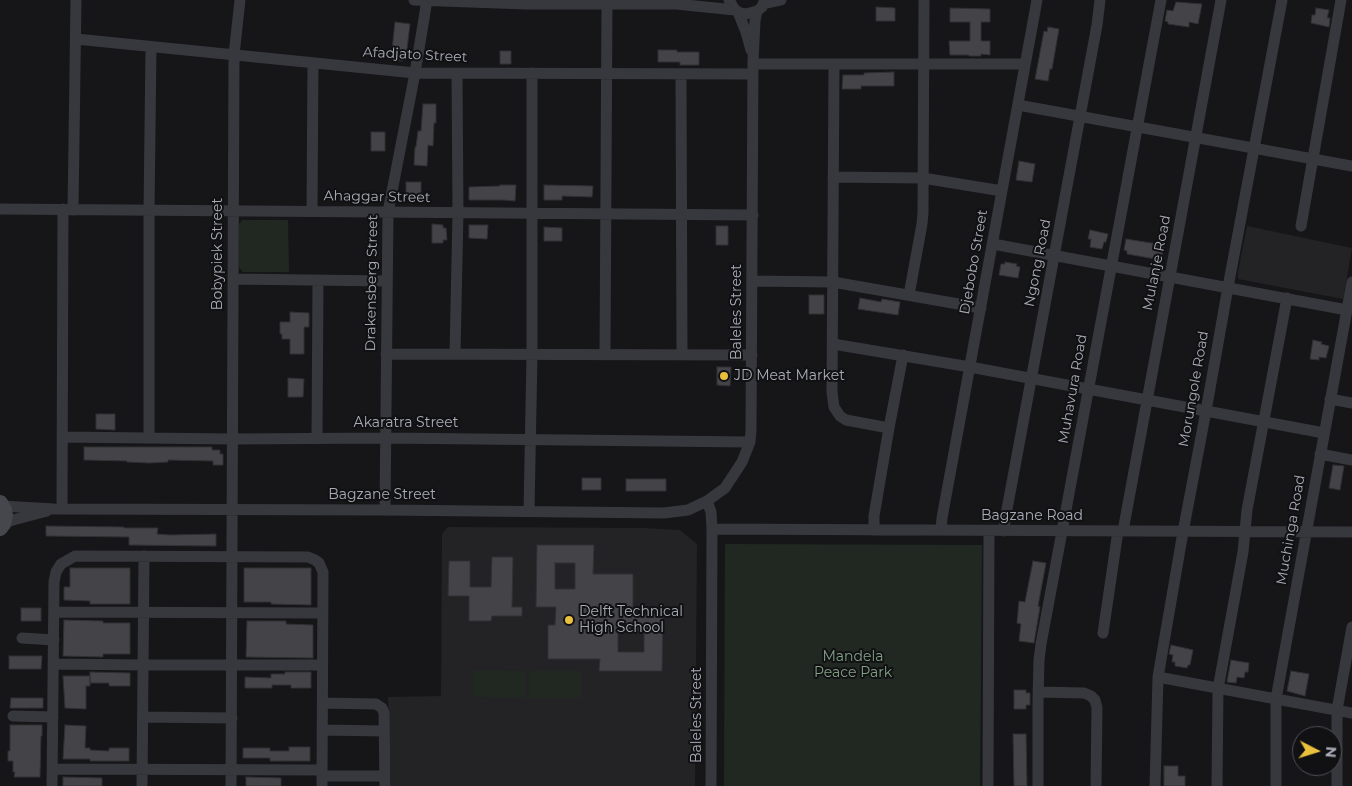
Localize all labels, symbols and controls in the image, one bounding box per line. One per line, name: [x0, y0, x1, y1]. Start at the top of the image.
street label: Afadjato Street: [362, 44, 468, 66]
street label: Ahaggar Street: [323, 188, 431, 206]
street label: Bobypiek Street: [210, 198, 226, 310]
street label: Djebobo Street: [956, 208, 992, 316]
street label: Mulanje Road: [1140, 214, 1174, 312]
street label: Drakensberg Street: [362, 215, 382, 351]
street label: Ngong Road: [1021, 218, 1055, 308]
street label: Baleles Street: [729, 264, 745, 360]
street label: Morungole Road: [1176, 330, 1212, 448]
street label: Muhavura Road: [1055, 333, 1091, 445]
place label: JD Meat Market: [734, 368, 845, 384]
marker: JD Meat Market: [718, 370, 730, 382]
street label: Akaratra Street: [354, 415, 458, 431]
street label: Muchinga Road: [1273, 474, 1309, 586]
street label: Bagzane Street: [328, 487, 436, 503]
street label: Bagzane Road: [981, 508, 1083, 524]
place label: Delft Technical High School: [579, 604, 683, 636]
marker: Delft Technical High School: [563, 614, 575, 626]
park label: Mandela Peace Park: [814, 649, 892, 682]
street label: Baleles Street: [689, 667, 705, 763]
north arrow: [1292, 726, 1342, 776]
text: N: [1321, 746, 1340, 759]

